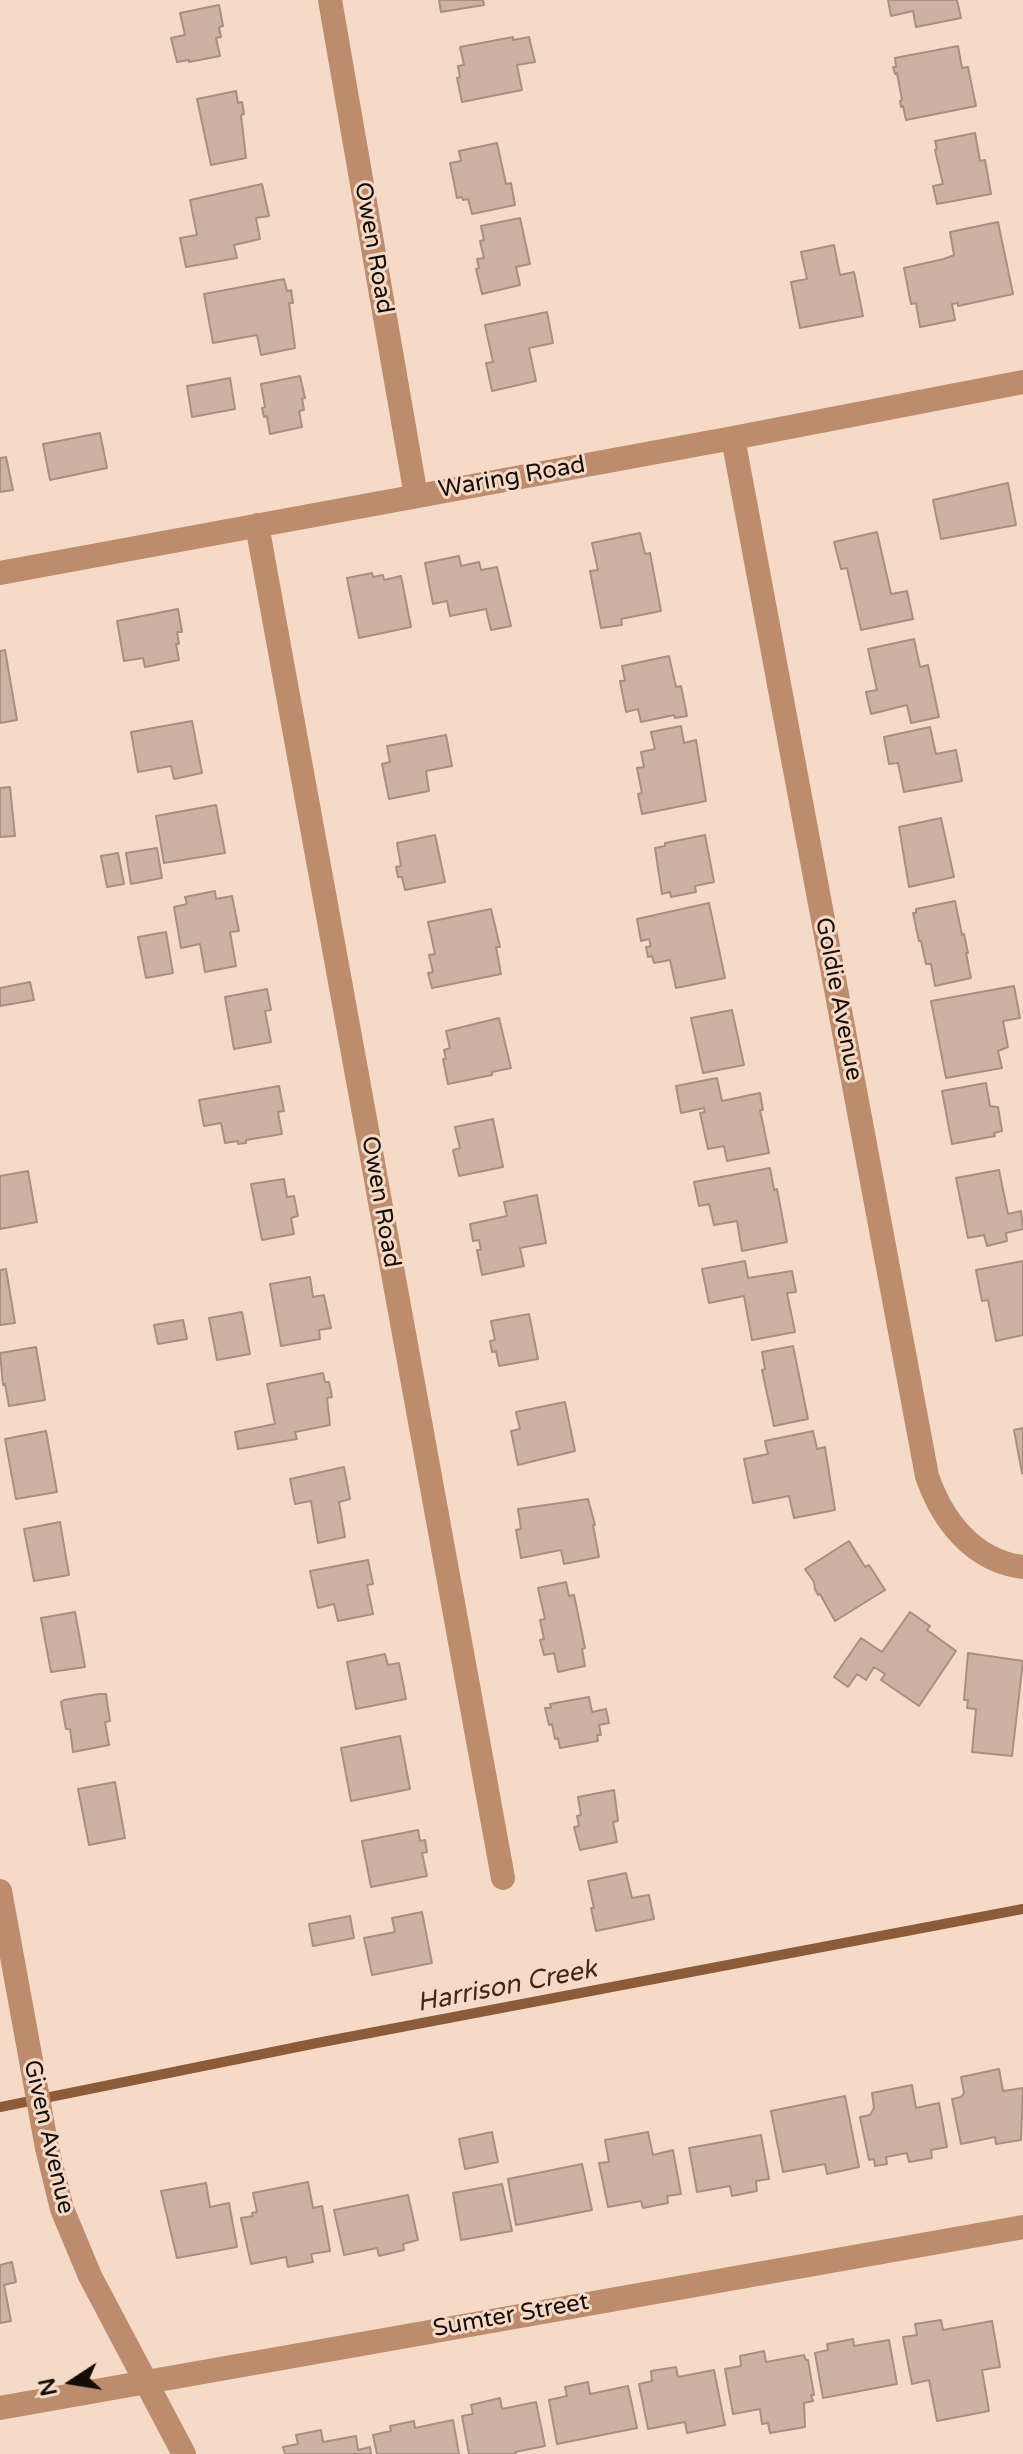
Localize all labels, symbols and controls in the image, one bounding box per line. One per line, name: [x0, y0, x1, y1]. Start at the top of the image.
street label: Owen Road: [347, 180, 399, 316]
street label: Waring Road: [436, 451, 588, 505]
street label: Goldie Avenue: [808, 915, 868, 1083]
street label: Owen Road: [354, 1134, 406, 1270]
water label: Harrison Creek: [414, 1954, 600, 2020]
street label: Given Avenue: [16, 2057, 80, 2217]
street label: Sumter Street: [431, 2288, 591, 2344]
north arrow: [32, 2342, 112, 2422]
text: N: [34, 2376, 63, 2398]

